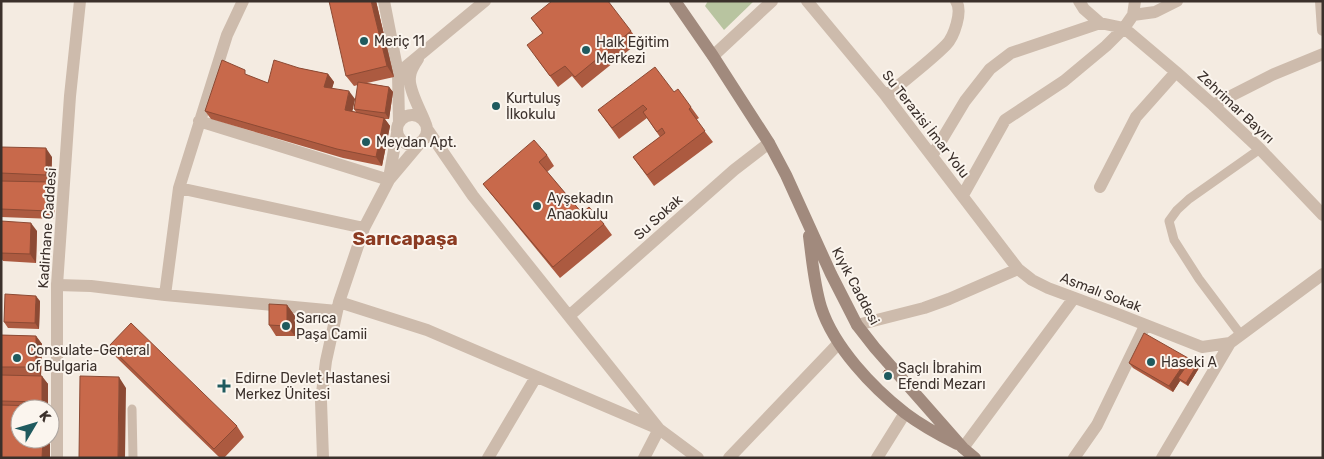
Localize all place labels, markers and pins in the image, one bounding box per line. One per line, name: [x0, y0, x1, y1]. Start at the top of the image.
place label: Meriç 11: [374, 33, 425, 50]
place label: Halk Eğitim Merkezi: [596, 34, 669, 67]
marker: Meriç 11: [358, 35, 370, 47]
marker: Halk Eğitim Merkezi: [580, 44, 592, 56]
place label: Kurtuluş İlkokulu: [506, 90, 561, 123]
marker: Kurtuluş İlkokulu: [490, 100, 502, 112]
place label: Meydan Apt.: [376, 134, 456, 151]
marker: Meydan Apt.: [360, 136, 372, 148]
place label: Ayşekadın Anaokulu: [547, 190, 613, 223]
marker: Ayşekadın Anaokulu: [531, 200, 543, 212]
place label: Sarıca Paşa Camii: [296, 310, 367, 343]
marker: Sarıca Paşa Camii: [280, 320, 292, 332]
place label: Consulate-General of Bulgaria: [27, 342, 150, 375]
marker: Consulate-General of Bulgaria: [11, 352, 23, 364]
place label: Haseki A: [1161, 354, 1217, 371]
marker: Haseki A: [1145, 356, 1157, 368]
place label: Saçlı İbrahim Efendi Mezarı: [898, 360, 986, 393]
place label: Edirne Devlet Hastanesi Merkez Ünitesi: [235, 370, 390, 403]
marker: Saçlı İbrahim Efendi Mezarı: [882, 370, 894, 382]
marker: Edirne Devlet Hastanesi Merkez Ünitesi: [217, 379, 231, 393]

